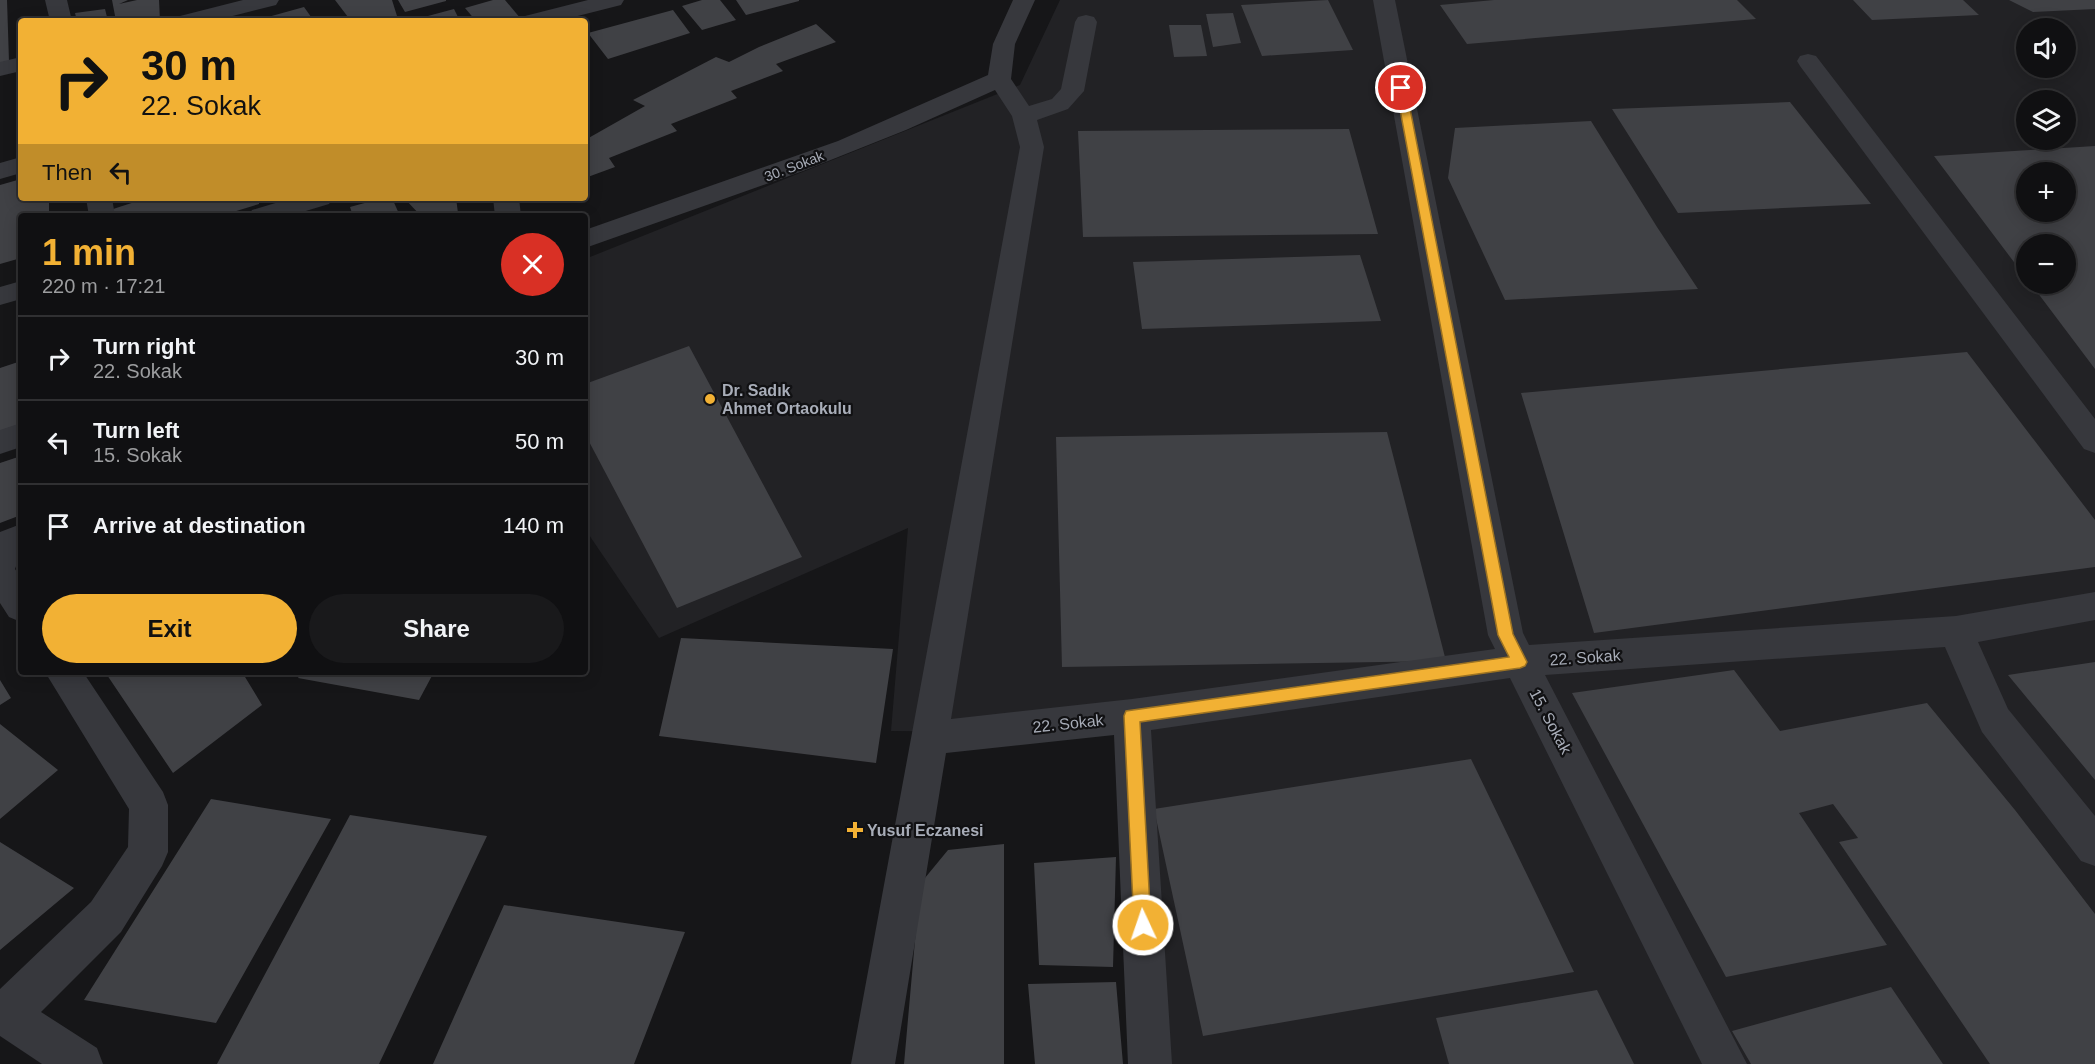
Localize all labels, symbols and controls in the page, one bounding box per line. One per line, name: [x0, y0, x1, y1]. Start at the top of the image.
map controls: [2016, 18, 2076, 294]
button: sound: [2016, 18, 2076, 78]
icon: right: [42, 42, 120, 120]
text: 30 m: [141, 42, 237, 89]
pin: [1375, 62, 1426, 113]
icon: arrive: [1384, 71, 1417, 104]
button: layers: [2016, 90, 2076, 150]
text: 22. Sokak: [141, 91, 261, 121]
street label: 30. Sokak: [762, 147, 827, 185]
icon: left: [104, 156, 137, 189]
text: Then: [42, 160, 92, 185]
button: +: [2016, 162, 2076, 222]
text: 1 min: [42, 232, 136, 273]
button: close: [501, 233, 564, 296]
button: −: [2016, 234, 2076, 294]
text: 220 m · 17:21: [42, 275, 165, 297]
text: Turn right: [93, 334, 195, 359]
icon: right: [42, 342, 75, 375]
text: 30 m: [515, 345, 564, 370]
text: 22. Sokak: [93, 360, 182, 382]
place label: Dr. Sadık Ahmet Ortaokulu: [722, 382, 852, 417]
marker: Dr. Sadık Ahmet Ortaokulu: [703, 392, 717, 406]
text: Turn left: [93, 418, 179, 443]
icon: left: [42, 426, 75, 459]
text: 50 m: [515, 429, 564, 454]
text: 15. Sokak: [93, 444, 182, 466]
icon: arrive: [42, 510, 75, 543]
text: Arrive at destination: [93, 513, 306, 538]
text: 140 m: [503, 513, 564, 538]
button: Exit: [42, 594, 297, 663]
button: Share: [309, 594, 564, 663]
street label: 22. Sokak: [1549, 646, 1622, 668]
street label: 15. Sokak: [1526, 686, 1575, 758]
street label: 22. Sokak: [1032, 711, 1105, 736]
place label: Yusuf Eczanesi: [867, 822, 984, 839]
marker: Yusuf Eczanesi: [848, 823, 862, 837]
position arrow: [1111, 893, 1175, 957]

